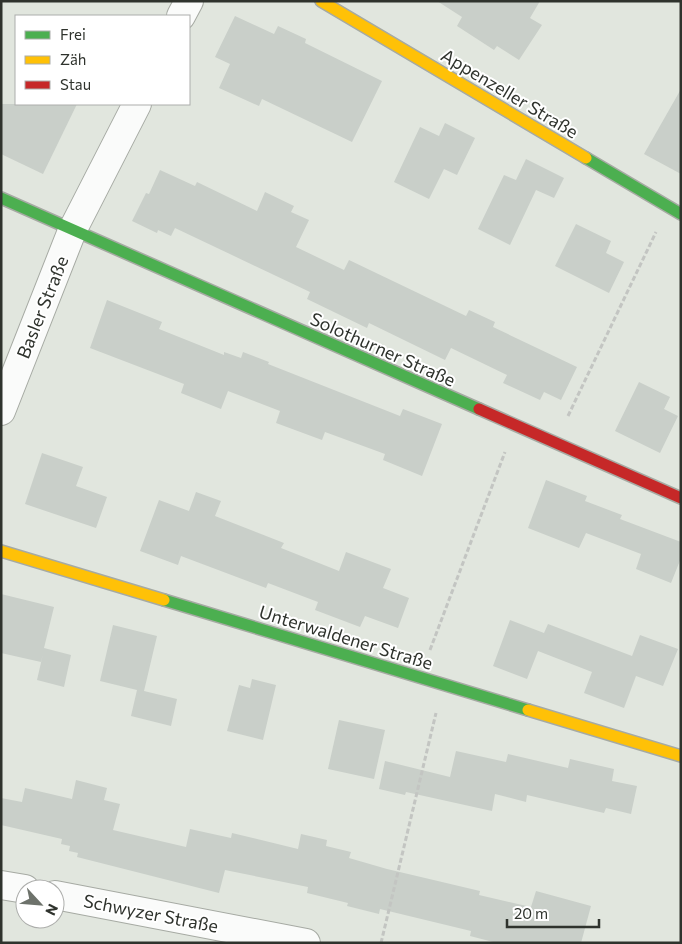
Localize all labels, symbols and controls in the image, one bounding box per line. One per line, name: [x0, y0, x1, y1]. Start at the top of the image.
legend: [15, 15, 190, 105]
text: Frei: [60, 25, 86, 43]
street label: Appenzeller Straße: [438, 43, 582, 143]
text: Zäh: [60, 50, 86, 68]
text: Stau: [60, 75, 91, 93]
street label: Basler Straße: [11, 253, 73, 361]
street label: Solothurner Straße: [307, 307, 459, 391]
street label: Unterwaldener Straße: [256, 600, 436, 674]
north arrow: [15, 879, 65, 929]
street label: Schwyzer Straße: [82, 889, 220, 937]
scale bar: [507, 896, 600, 928]
text: N: [42, 901, 62, 918]
text: 20 m: [514, 904, 548, 922]

